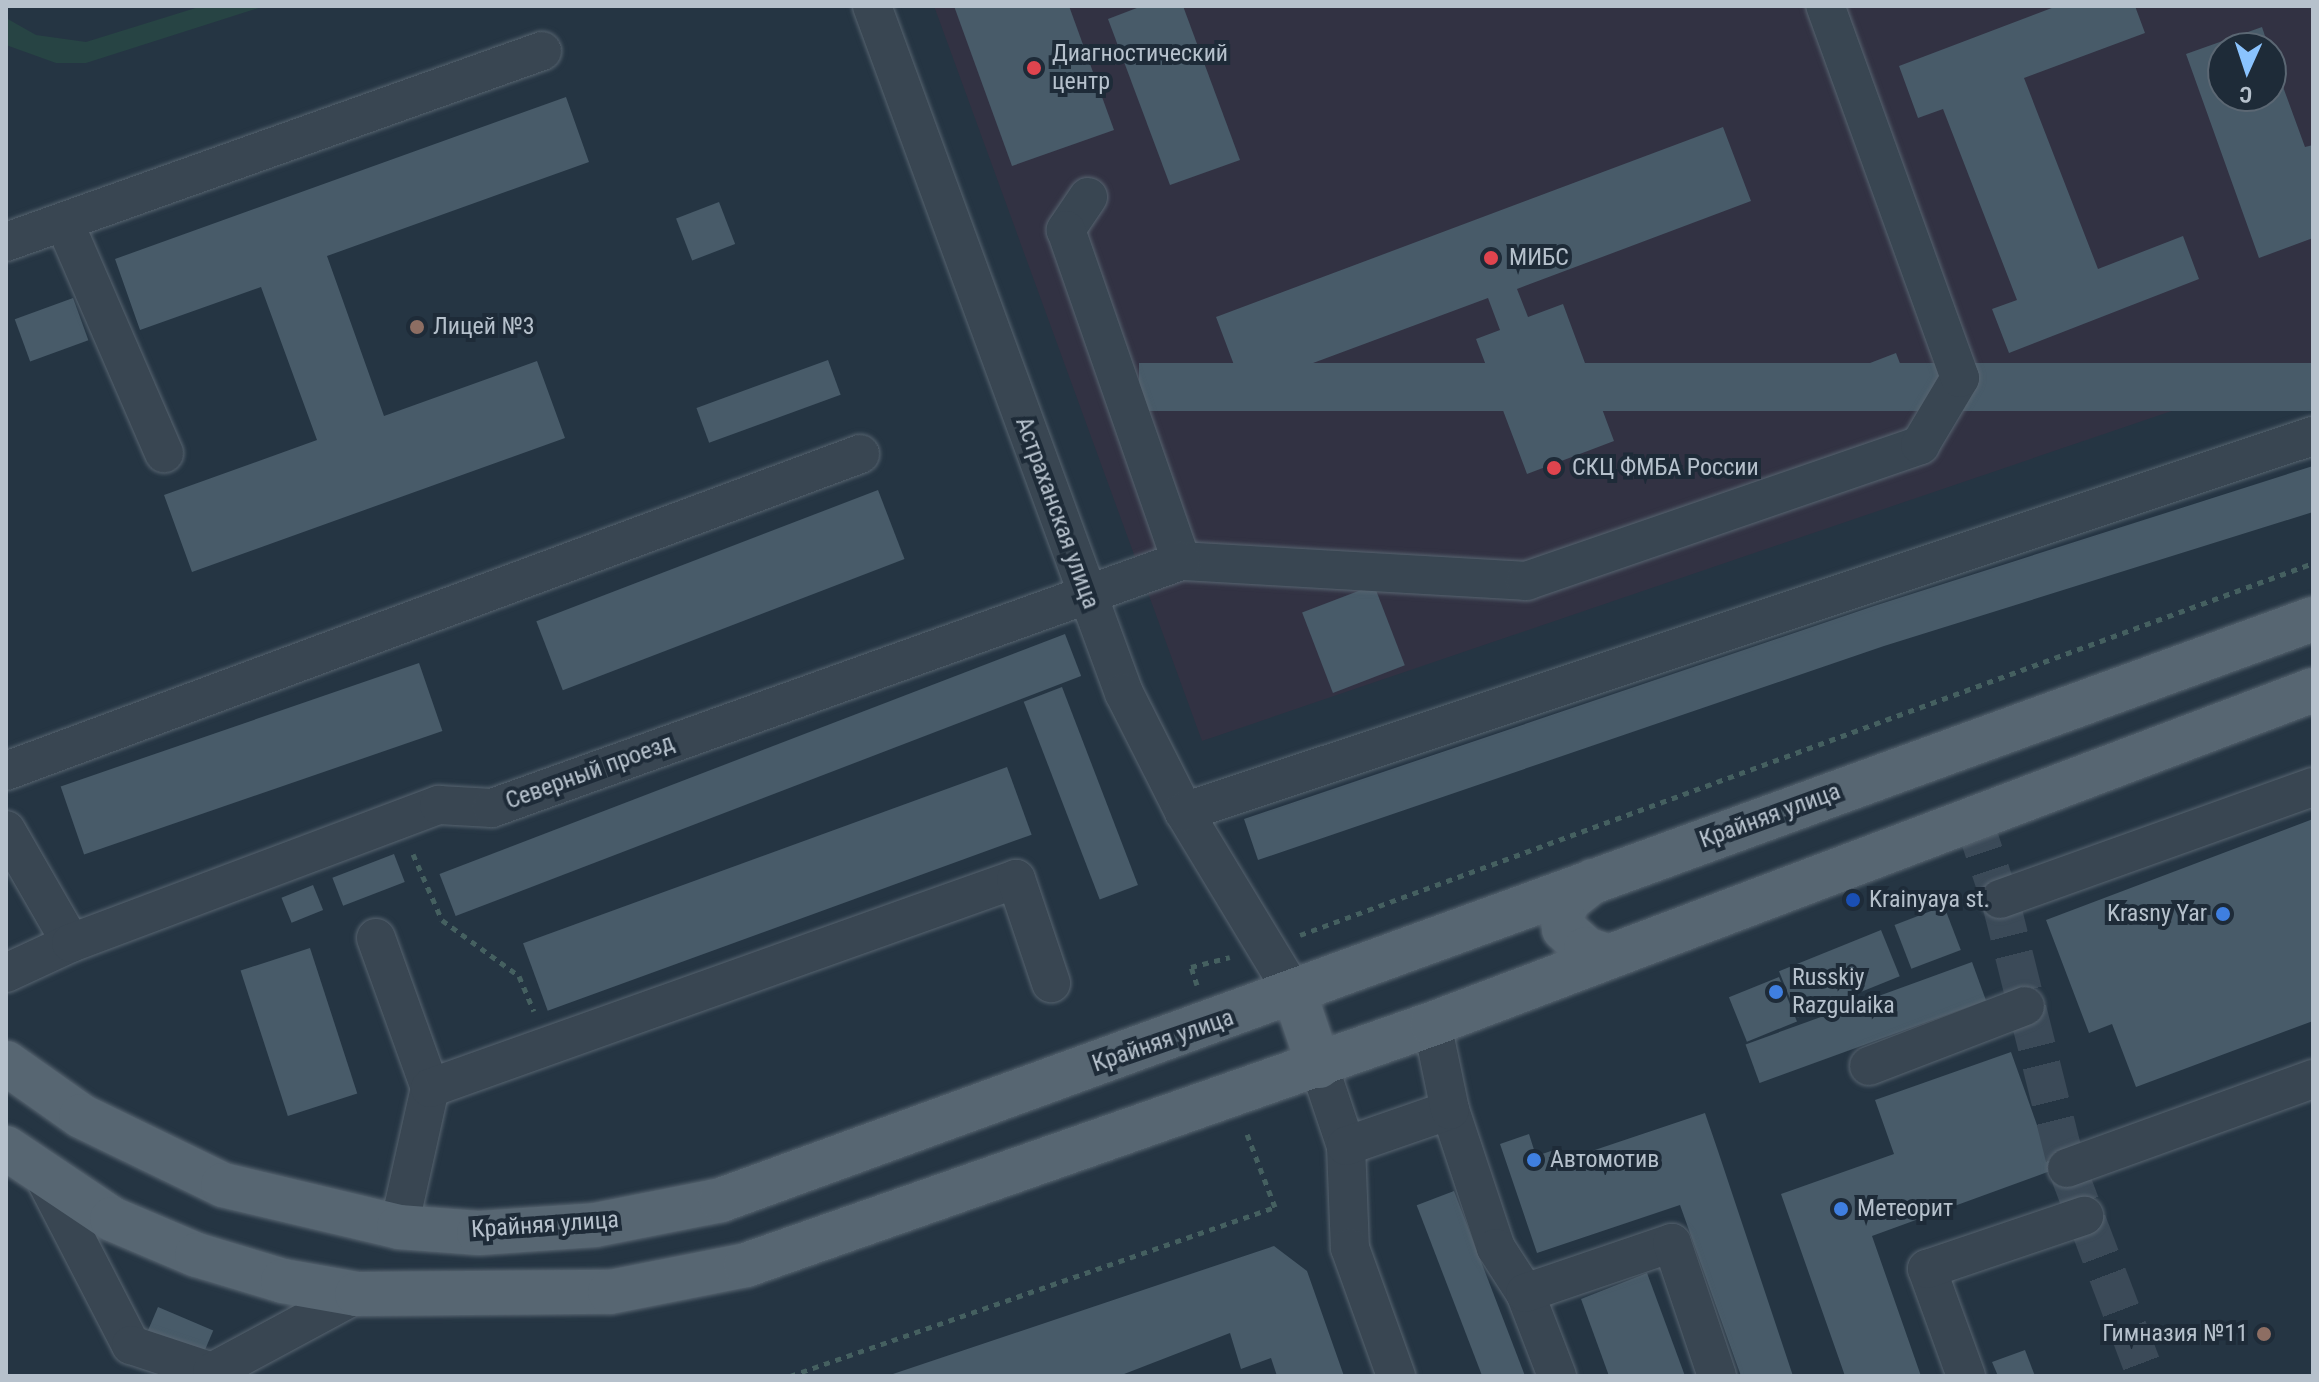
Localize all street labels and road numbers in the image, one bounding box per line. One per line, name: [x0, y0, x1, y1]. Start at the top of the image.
street label: Астраханская улица: [1009, 413, 1105, 613]
street label: Северный проезд: [502, 728, 678, 816]
street label: Крайняя улица: [1696, 777, 1844, 855]
street label: Крайняя улица: [1088, 1003, 1238, 1079]
street label: Крайняя улица: [470, 1205, 620, 1245]

